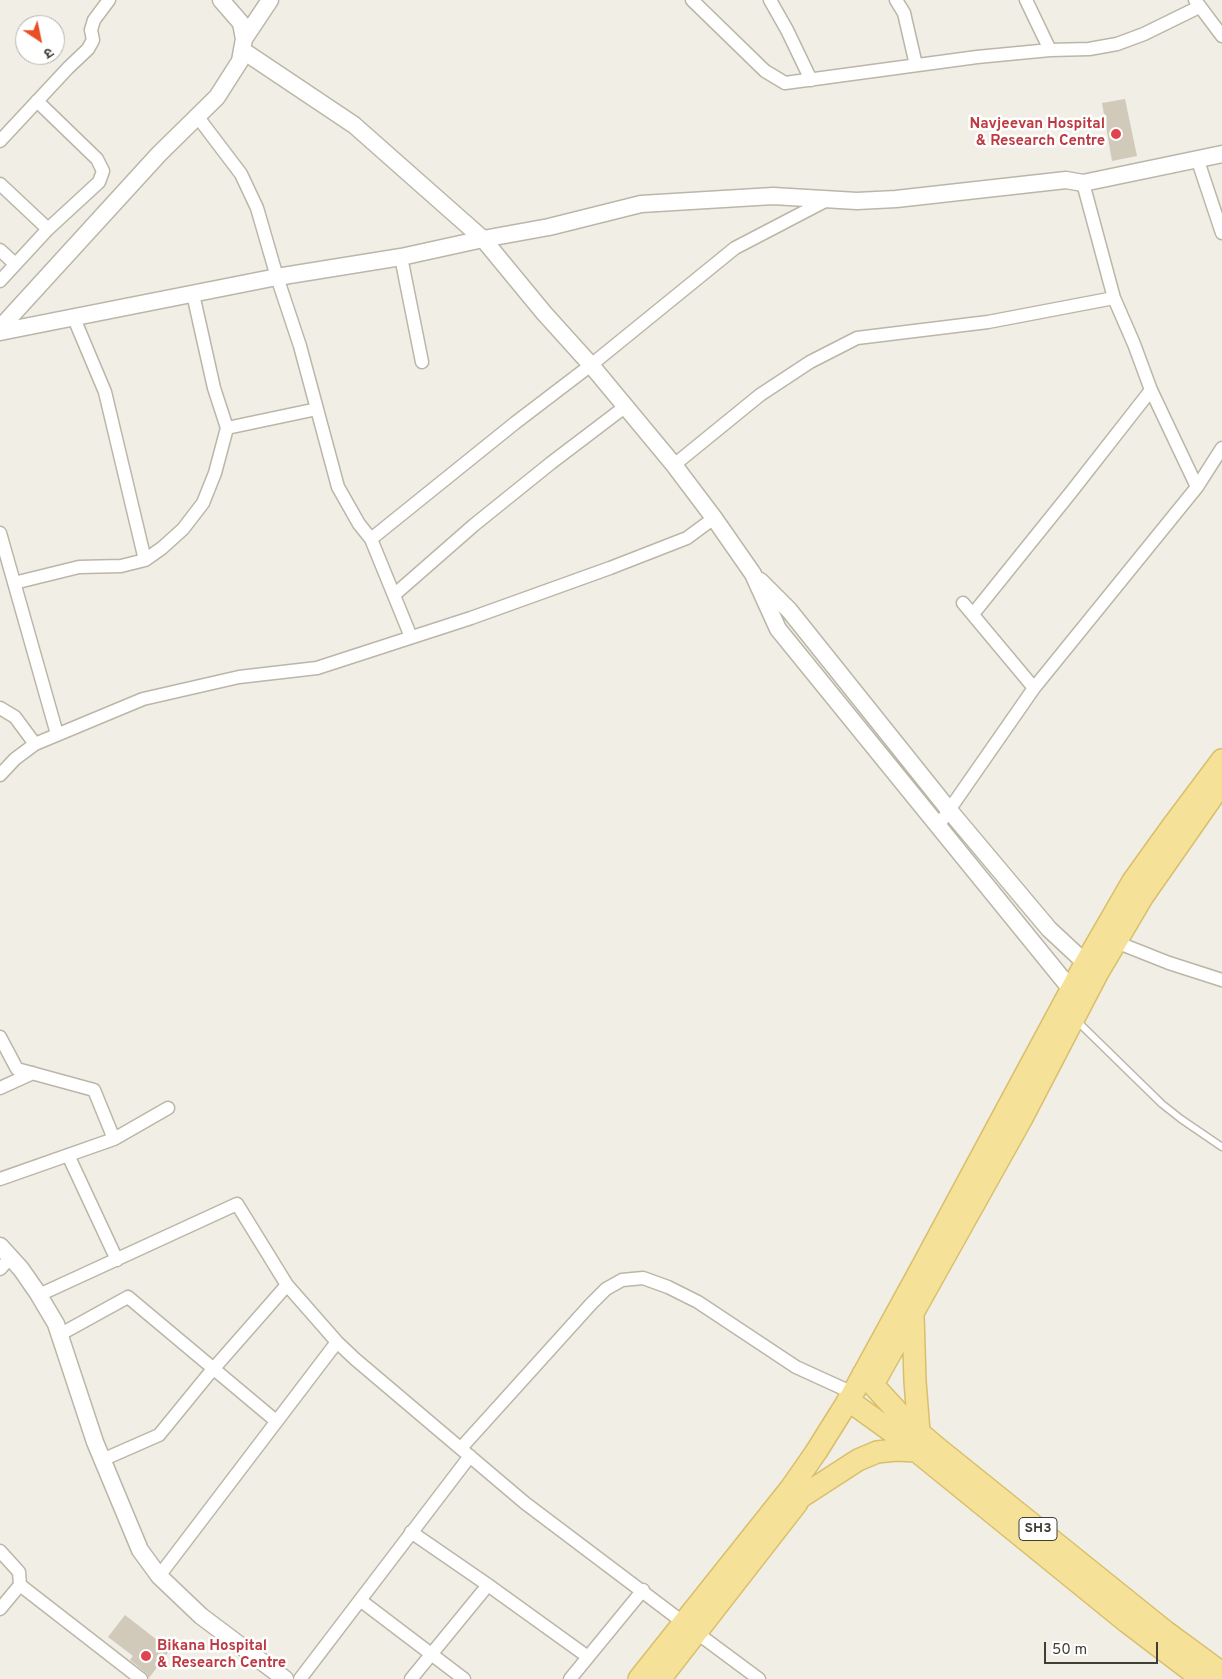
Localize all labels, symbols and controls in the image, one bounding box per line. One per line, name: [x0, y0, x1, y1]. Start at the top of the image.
north arrow: [15, 15, 65, 65]
text: उ: [40, 43, 56, 61]
place label: Navjeevan Hospital & Research Centre: [970, 116, 1105, 151]
marker: Navjeevan Hospital & Research Centre: [1109, 127, 1123, 141]
road number: SH3: [1019, 1518, 1057, 1540]
scale bar: [1047, 1632, 1161, 1664]
place label: Bikana Hospital & Research Centre: [157, 1638, 286, 1673]
text: 50 m: [1052, 1641, 1087, 1660]
marker: Bikana Hospital & Research Centre: [139, 1649, 153, 1663]

